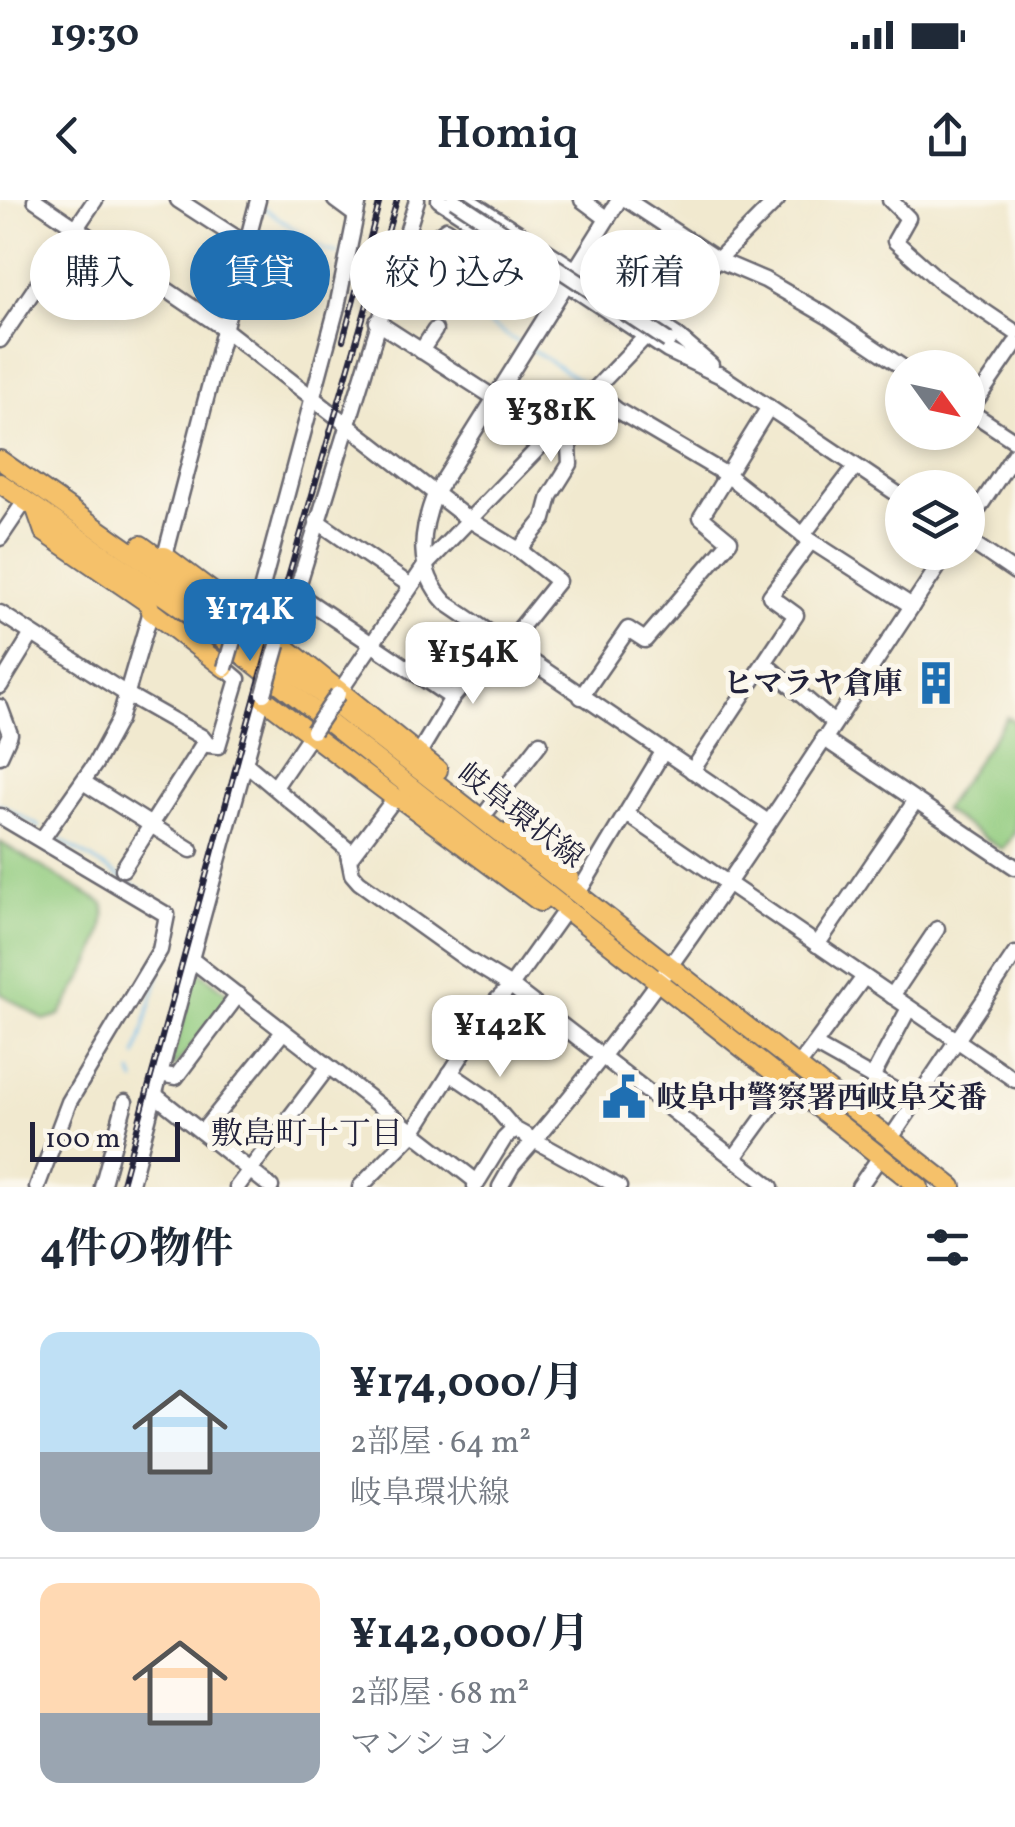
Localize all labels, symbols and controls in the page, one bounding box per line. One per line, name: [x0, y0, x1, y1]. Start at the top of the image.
text: 19:30: [50, 9, 139, 62]
text: Homiq: [436, 104, 579, 167]
icon: back: [40, 108, 95, 163]
icon: share: [920, 108, 975, 163]
chip: 購入: [30, 230, 170, 320]
chip: 賃貸: [190, 230, 330, 320]
chip: 絞り込み: [350, 230, 560, 320]
chip: 新着: [580, 230, 720, 320]
north arrow: [885, 350, 985, 450]
map controls: [885, 350, 985, 570]
pin: ¥381K: [481, 380, 621, 465]
text: ¥381K: [506, 390, 596, 434]
button: layers: [885, 470, 985, 570]
pin: ¥174K: [180, 579, 320, 664]
text: ¥174K: [206, 589, 294, 633]
pin: ¥154K: [403, 622, 543, 707]
text: ¥154K: [427, 632, 519, 676]
building icon: ヒマラヤ倉庫: [912, 659, 960, 707]
place label: ヒマラヤ倉庫: [723, 664, 903, 706]
street label: 岐阜環状線: [448, 754, 592, 879]
pin: ¥142K: [430, 995, 570, 1080]
text: ¥142K: [454, 1005, 546, 1049]
public building icon: 岐阜中警察署西岐阜交番: [600, 1073, 648, 1121]
place label: 岐阜中警察署西岐阜交番: [657, 1078, 987, 1120]
district label: 敷島町十丁目: [211, 1114, 403, 1158]
scale bar: [30, 1117, 180, 1161]
text: 100 m: [45, 1120, 120, 1159]
icon: filters: [920, 1220, 975, 1275]
text: 4件の物件: [40, 1222, 233, 1281]
text: ¥174,000/月: [350, 1356, 584, 1415]
icon: home: [120, 1372, 240, 1492]
text: 2部屋 · 64 m²: [350, 1422, 531, 1466]
text: 岐阜環状線: [350, 1473, 510, 1517]
text: ¥142,000/月: [350, 1607, 589, 1666]
icon: home: [120, 1623, 240, 1743]
text: 2部屋 · 68 m²: [350, 1673, 529, 1717]
text: マンション: [350, 1724, 509, 1768]

